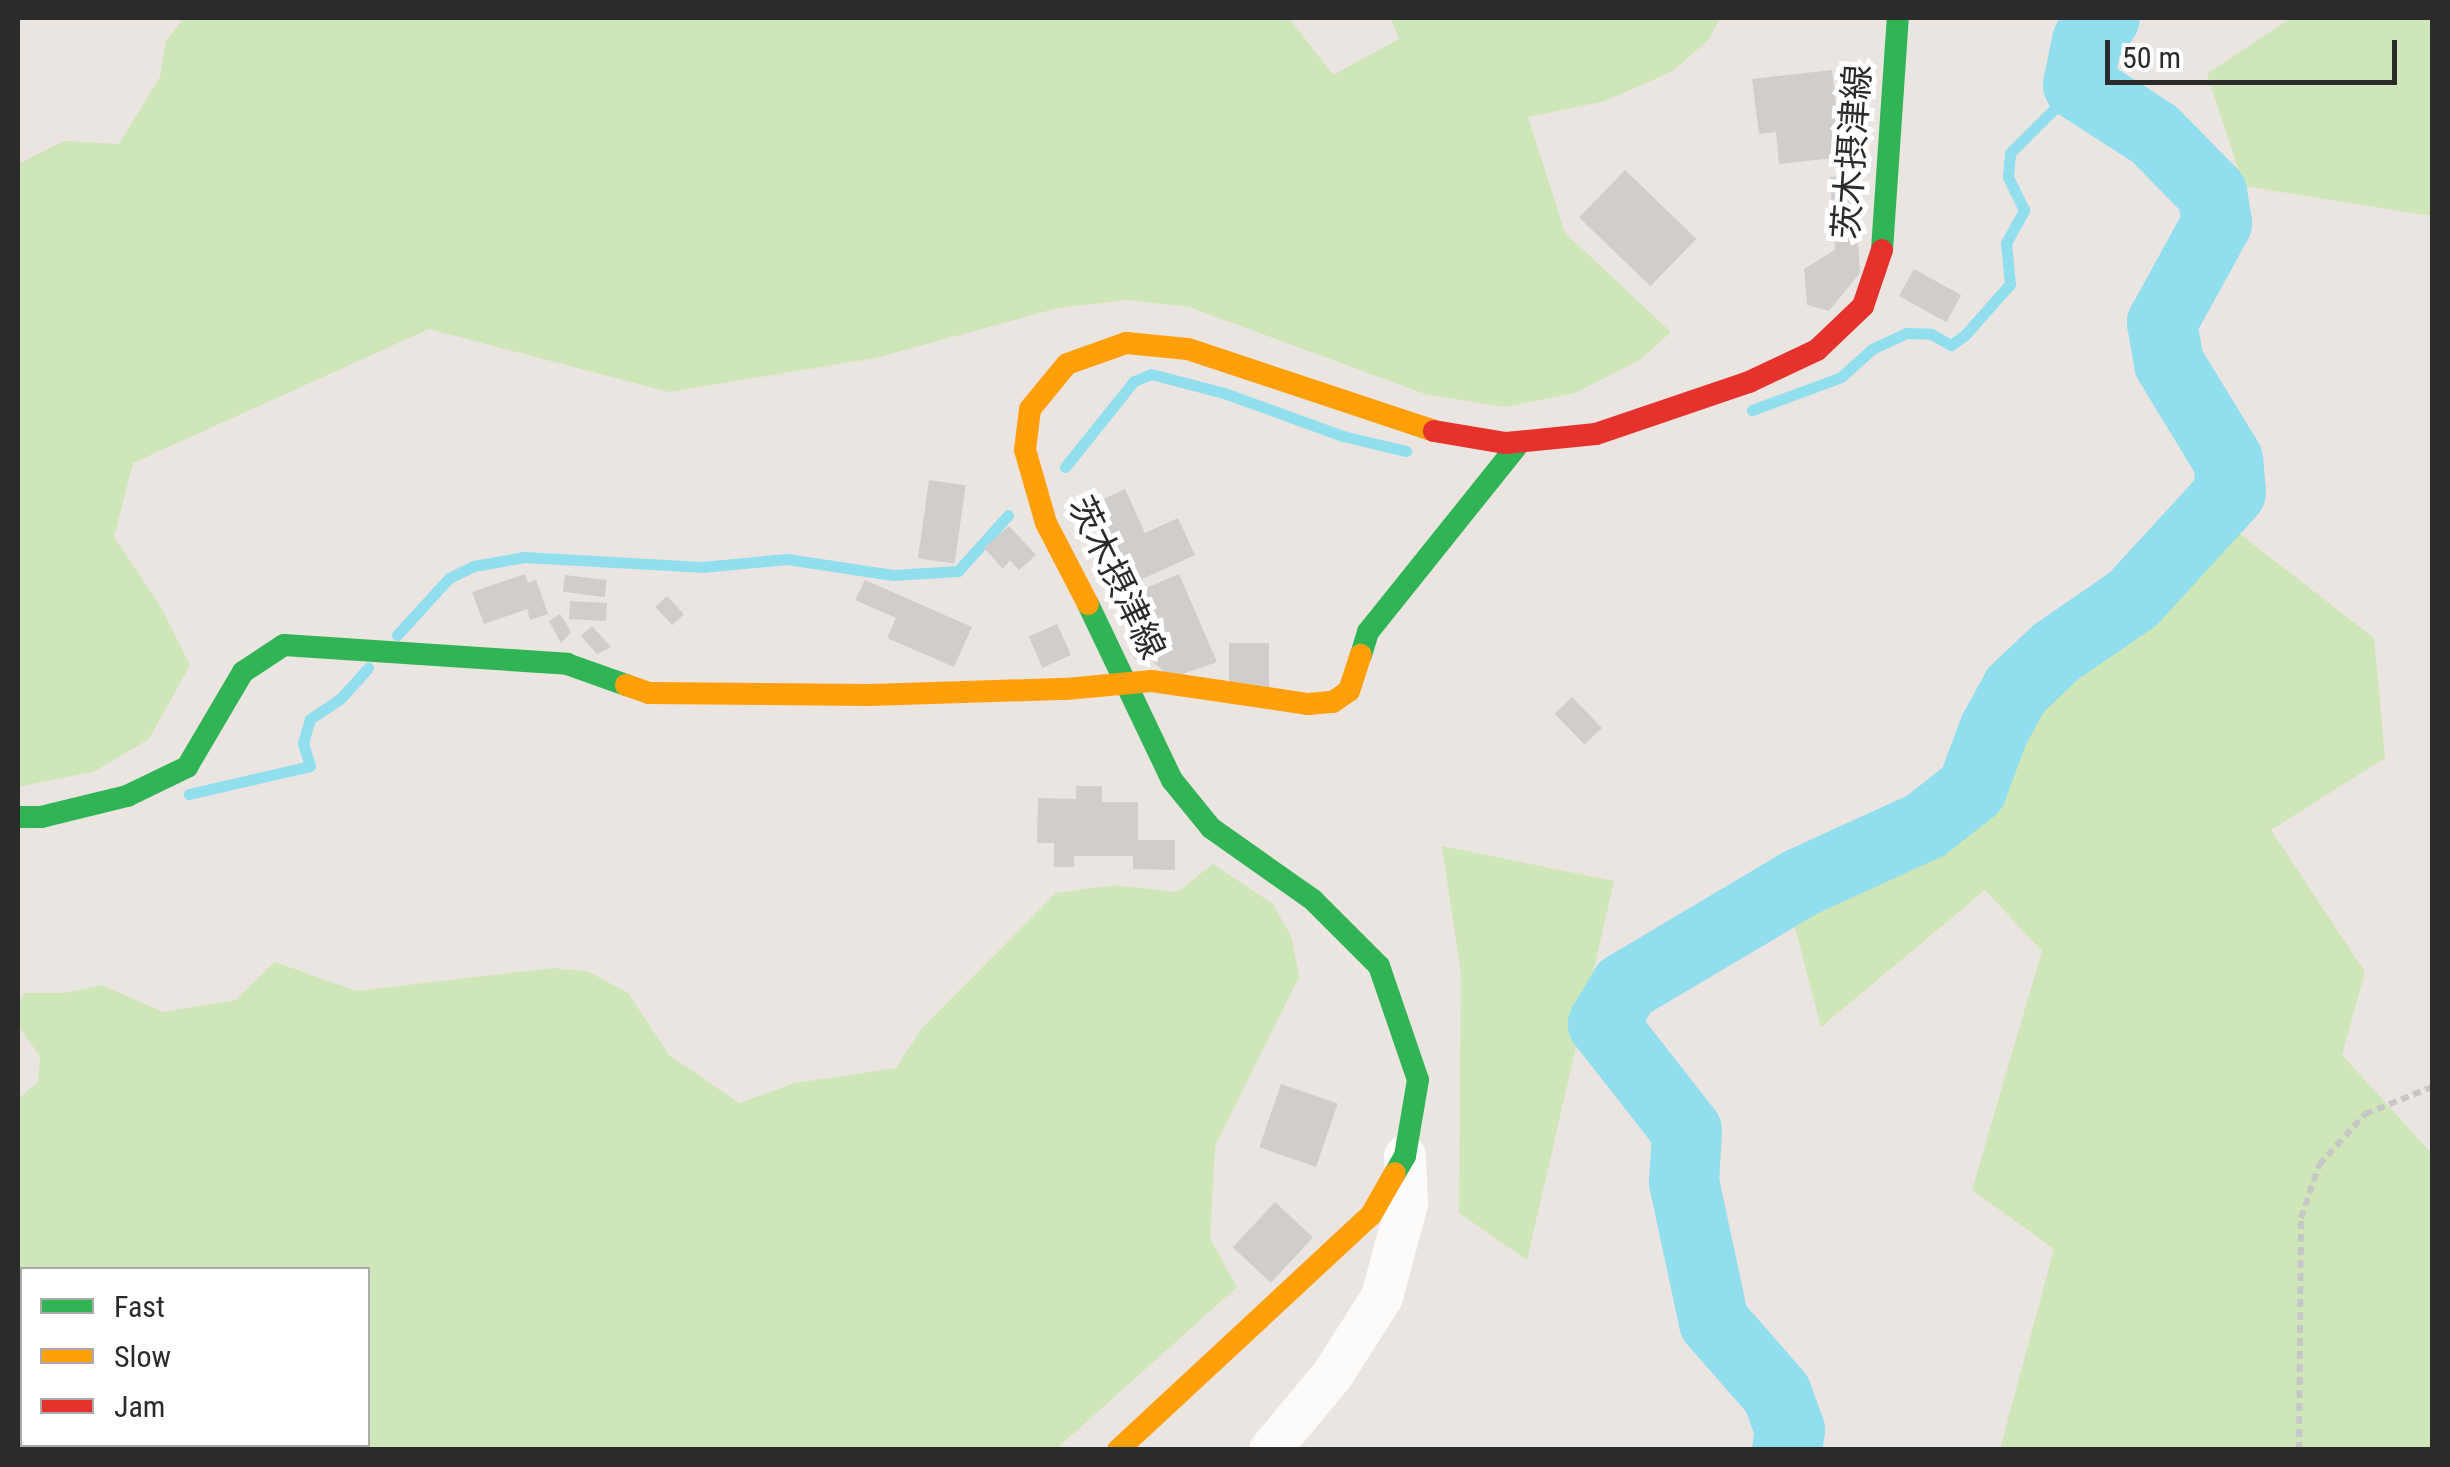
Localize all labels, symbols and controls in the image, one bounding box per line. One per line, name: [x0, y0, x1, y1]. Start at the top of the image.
scale bar: [2110, 20, 2402, 82]
text: 50 m: [2122, 40, 2181, 75]
street label: 茨木摂津線: [1826, 63, 1880, 241]
street label: 茨木摂津線: [1059, 490, 1173, 666]
legend: [20, 1267, 370, 1447]
text: Fast: [114, 1289, 165, 1324]
text: Slow: [114, 1339, 171, 1374]
text: Jam: [114, 1389, 165, 1424]

